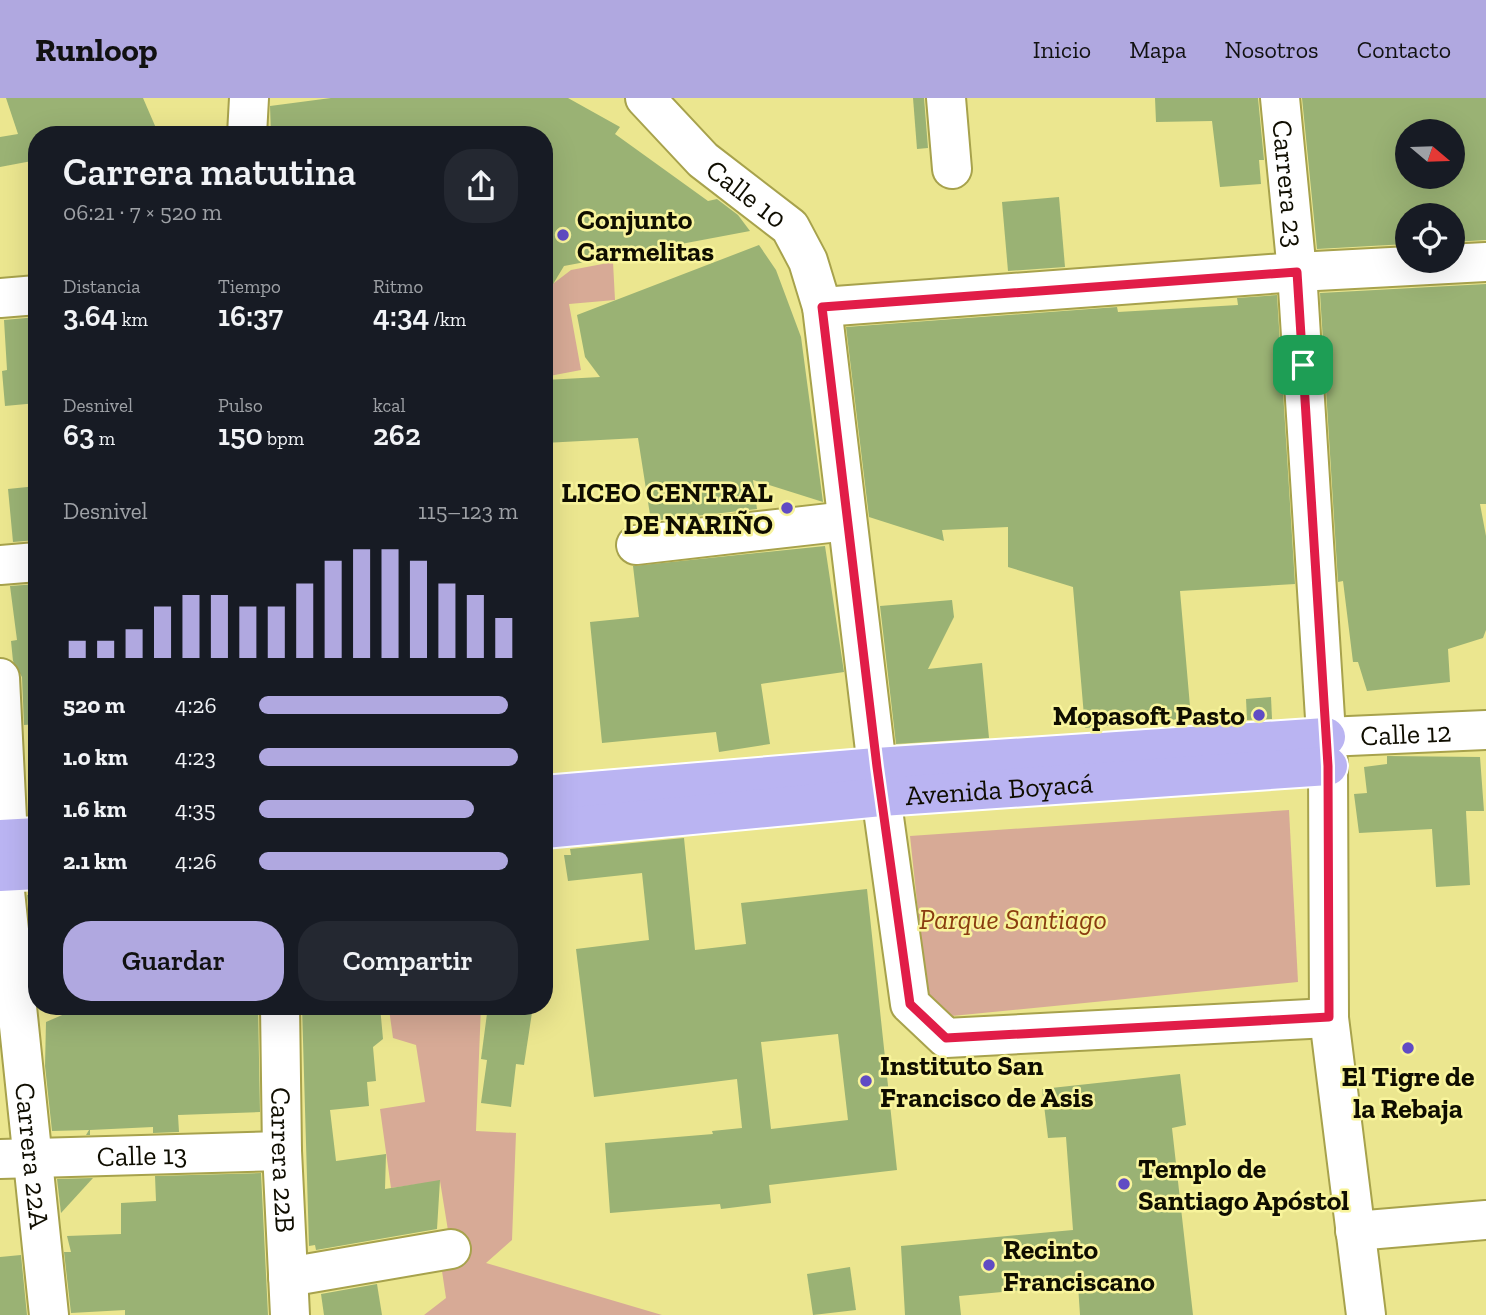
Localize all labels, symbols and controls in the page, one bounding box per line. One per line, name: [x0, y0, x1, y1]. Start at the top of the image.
text: Runloop: [35, 30, 158, 69]
text: Inicio: [1033, 35, 1091, 64]
text: Mapa: [1129, 35, 1186, 64]
text: Nosotros: [1224, 35, 1319, 64]
text: Contacto: [1357, 35, 1451, 64]
street label: Carrera 23: [1266, 118, 1311, 249]
north arrow: [1395, 119, 1465, 189]
map controls: [1395, 119, 1465, 273]
text: Carrera matutina: [63, 149, 356, 195]
button: share: [444, 149, 518, 223]
street label: Calle 10: [700, 152, 794, 235]
text: 06:21 · 7 × 520 m: [63, 198, 222, 226]
place label: Conjunto Carmelitas: [577, 203, 714, 268]
button: locate: [1395, 203, 1465, 273]
marker: Conjunto Carmelitas: [555, 227, 571, 243]
text: Distancia: [63, 275, 140, 298]
text: Tiempo: [218, 275, 281, 298]
text: Ritmo: [373, 275, 423, 298]
text: 3.64: [63, 298, 117, 334]
text: 16:37: [218, 298, 283, 334]
text: 4:34: [373, 298, 429, 334]
text: km: [117, 308, 148, 331]
text: /km: [429, 308, 466, 331]
pin: [1273, 335, 1333, 395]
icon: arrive: [1284, 346, 1322, 384]
text: Desnivel: [63, 394, 133, 417]
text: Pulso: [218, 394, 263, 417]
text: kcal: [373, 394, 406, 417]
text: 63: [63, 417, 95, 453]
text: 150: [218, 417, 263, 453]
text: 262: [373, 417, 421, 453]
text: m: [95, 427, 115, 450]
text: bpm: [263, 427, 304, 450]
place label: LICEO CENTRAL DE NARIÑO: [561, 476, 773, 541]
text: Desnivel: [63, 497, 148, 525]
text: 115–123 m: [418, 497, 518, 525]
marker: LICEO CENTRAL DE NARIÑO: [779, 500, 795, 516]
text: 520 m: [63, 691, 125, 719]
text: 4:26: [175, 691, 217, 719]
place label: Mopasoft Pasto: [1053, 699, 1245, 732]
marker: Mopasoft Pasto: [1251, 707, 1267, 723]
street label: Calle 12: [1360, 715, 1452, 752]
text: 1.0 km: [63, 743, 128, 771]
text: 4:23: [175, 743, 216, 771]
street label: Avenida Boyacá: [904, 766, 1095, 812]
text: 1.6 km: [63, 795, 127, 823]
text: 4:35: [175, 795, 216, 823]
text: 2.1 km: [63, 847, 127, 875]
text: 4:26: [175, 847, 217, 875]
park label: Parque Santiago: [919, 903, 1107, 936]
button: Guardar: [63, 921, 284, 1001]
button: Compartir: [298, 921, 518, 1001]
marker: El Tigre de la Rebaja: [1400, 1040, 1416, 1056]
place label: Instituto San Francisco de Asis: [880, 1049, 1094, 1114]
place label: El Tigre de la Rebaja: [1342, 1060, 1474, 1125]
marker: Instituto San Francisco de Asis: [858, 1073, 874, 1089]
street label: Carrera 22A: [8, 1081, 57, 1231]
street label: Carrera 22B: [265, 1087, 302, 1234]
street label: Calle 13: [96, 1137, 188, 1173]
place label: Templo de Santiago Apóstol: [1138, 1152, 1349, 1217]
marker: Templo de Santiago Apóstol: [1116, 1176, 1132, 1192]
place label: Recinto Franciscano: [1003, 1233, 1155, 1298]
marker: Recinto Franciscano: [981, 1257, 997, 1273]

